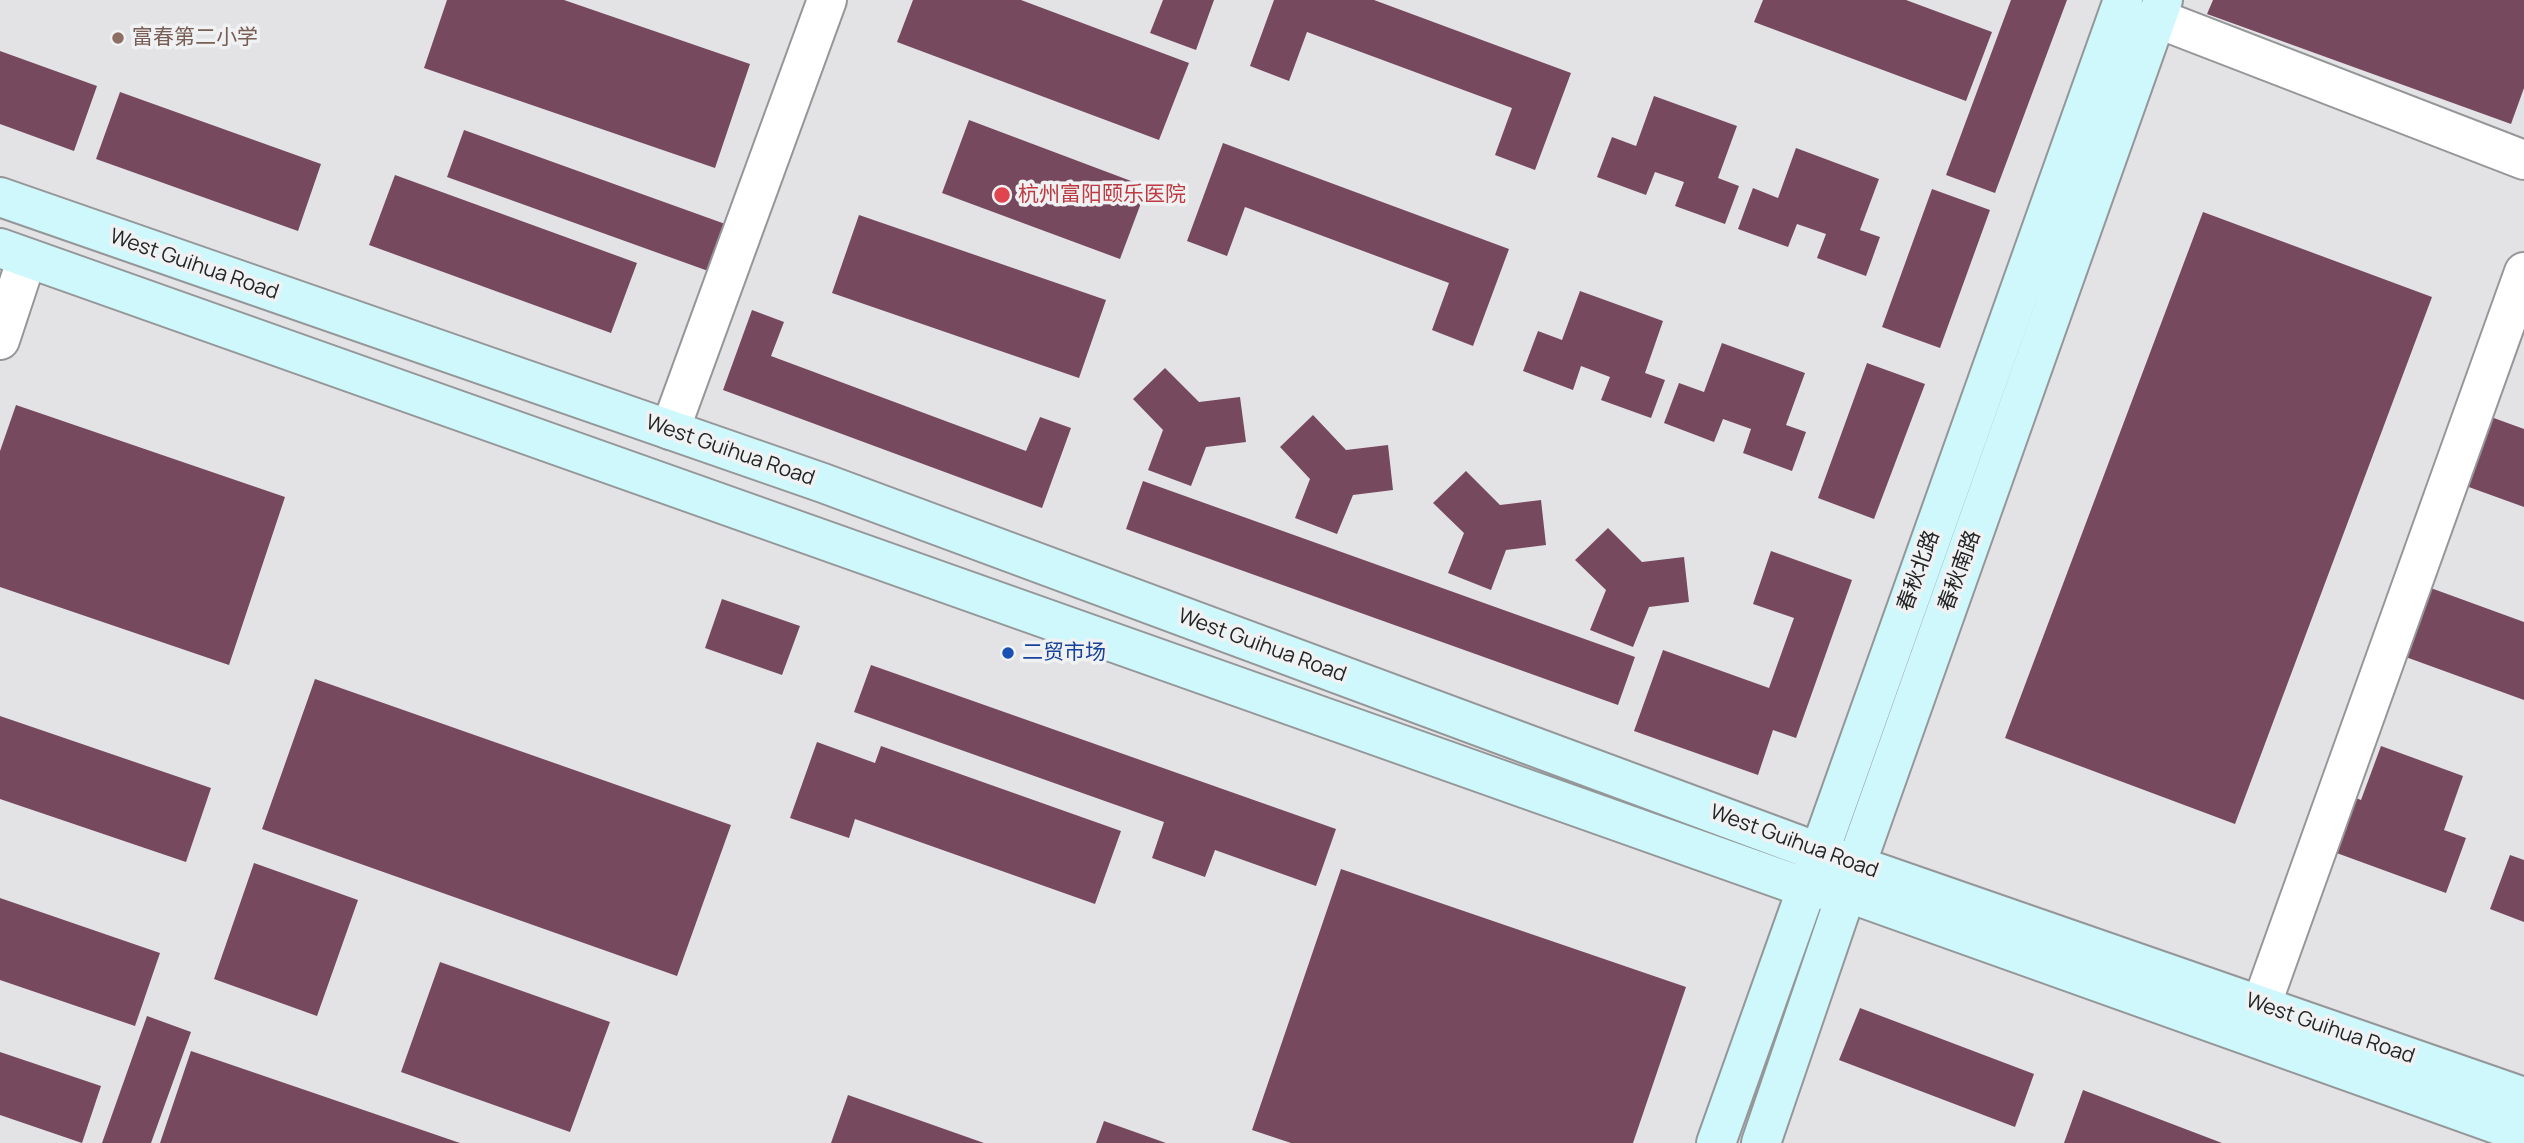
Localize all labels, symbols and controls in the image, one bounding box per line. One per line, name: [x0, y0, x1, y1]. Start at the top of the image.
place label: 富春第二小学: [132, 25, 258, 51]
marker: 富春第二小学: [110, 30, 126, 46]
place label: 杭州富阳颐乐医院: [1018, 182, 1186, 208]
marker: 杭州富阳颐乐医院: [992, 185, 1012, 205]
street label: West Guihua Road: [106, 224, 282, 306]
street label: West Guihua Road: [642, 410, 818, 492]
street label: 春秋北路: [1893, 527, 1945, 615]
street label: 春秋南路: [1934, 527, 1986, 615]
street label: West Guihua Road: [1174, 604, 1350, 688]
place label: 二贸市场: [1022, 640, 1106, 666]
marker: 二贸市场: [1000, 645, 1016, 661]
street label: West Guihua Road: [1706, 800, 1882, 884]
street label: West Guihua Road: [2242, 988, 2418, 1070]

